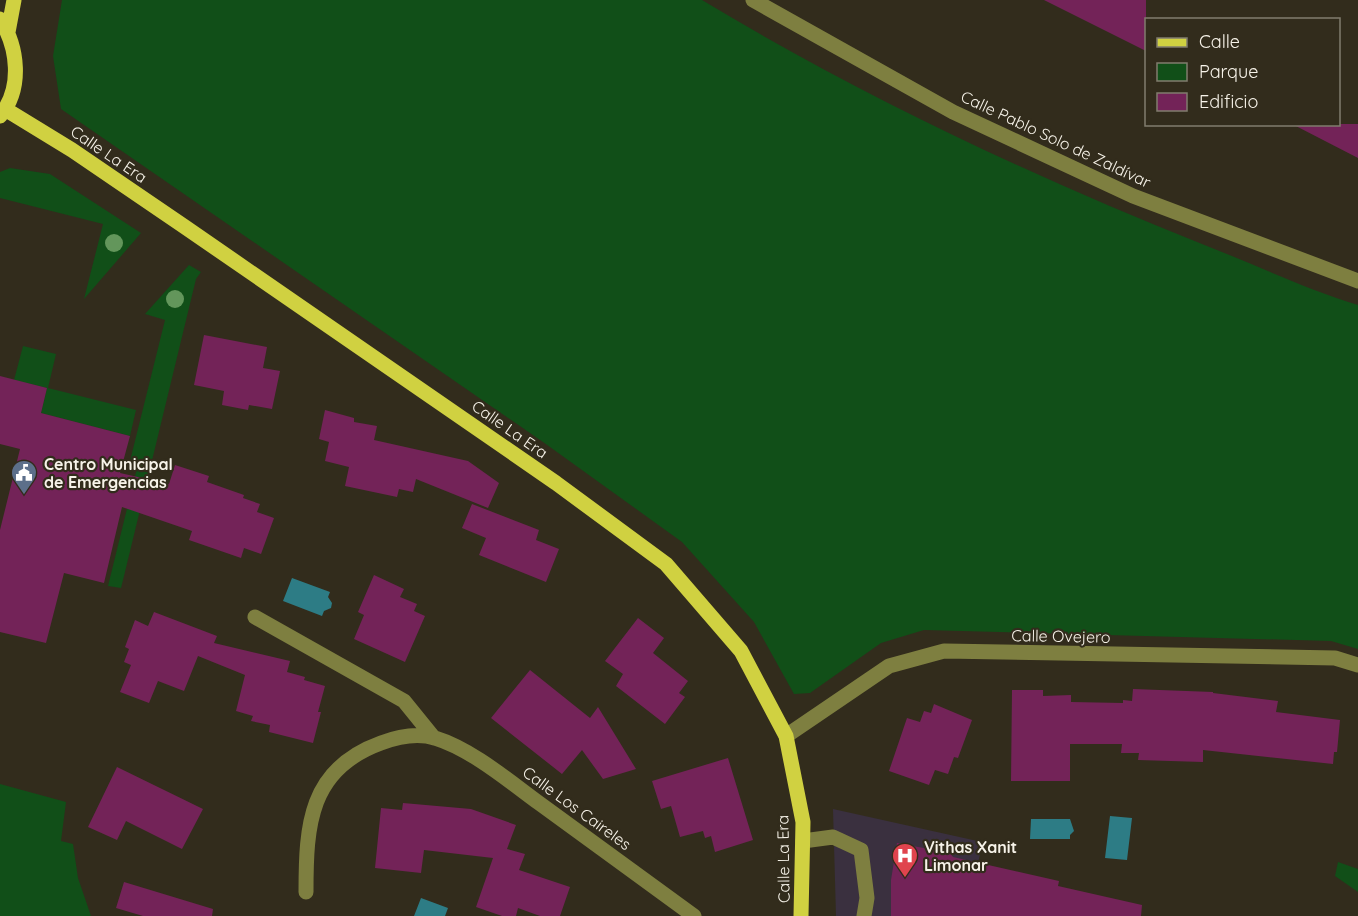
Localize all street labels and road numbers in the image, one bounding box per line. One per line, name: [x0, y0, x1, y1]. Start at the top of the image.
street label: Calle Pablo Solo de Zaldívar: [958, 86, 1154, 192]
street label: Calle La Era: [67, 121, 151, 187]
street label: Calle La Era: [468, 396, 552, 462]
street label: Calle Ovejero: [1011, 625, 1111, 647]
street label: Calle Los Caireles: [519, 762, 635, 854]
street label: Calle La Era: [772, 815, 794, 903]

